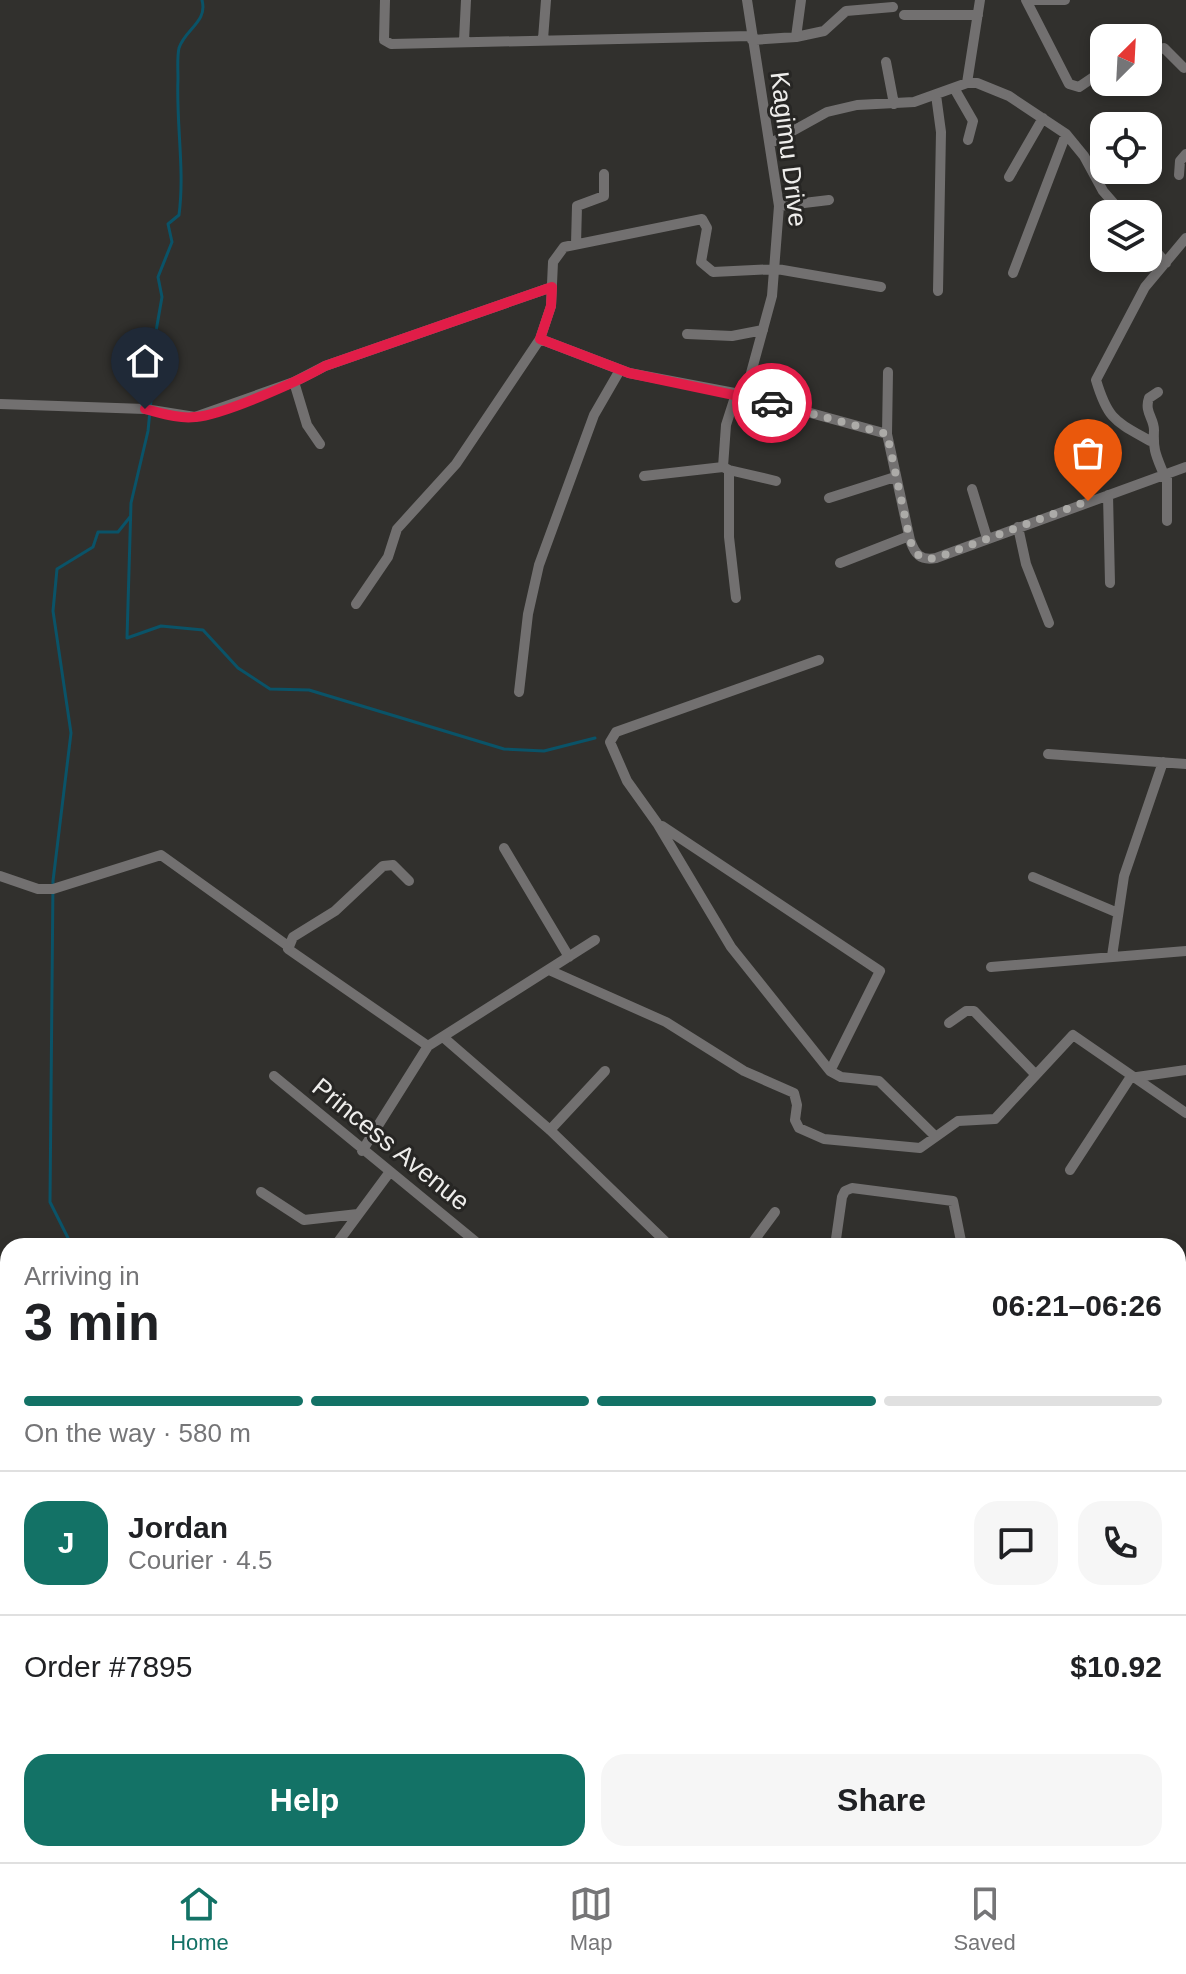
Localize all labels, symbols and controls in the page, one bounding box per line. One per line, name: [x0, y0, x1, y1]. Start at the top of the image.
north arrow: [1090, 24, 1162, 96]
map controls: [1090, 24, 1162, 272]
street label: Kagimu Drive: [765, 70, 813, 228]
button: locate: [1090, 112, 1162, 184]
button: layers: [1090, 200, 1162, 272]
pin: [111, 327, 179, 409]
icon: home: [123, 339, 167, 383]
courier: [732, 363, 812, 443]
icon: car: [750, 381, 794, 425]
pin: [1054, 419, 1122, 501]
icon: bag: [1066, 431, 1110, 475]
street label: Princess Avenue: [306, 1072, 476, 1216]
text: Arriving in: [24, 1261, 140, 1291]
text: 06:21–06:26: [992, 1289, 1162, 1322]
text: 3 min: [24, 1293, 160, 1351]
text: On the way · 580 m: [24, 1418, 251, 1448]
button: chat: [974, 1501, 1058, 1585]
button: phone: [1078, 1501, 1162, 1585]
text: Jordan: [128, 1511, 228, 1544]
text: J: [58, 1526, 74, 1559]
text: Courier · 4.5: [128, 1545, 273, 1575]
text: Order #7895: [24, 1650, 192, 1683]
text: $10.92: [1070, 1650, 1162, 1683]
button: Help: [24, 1754, 585, 1846]
button: Share: [601, 1754, 1162, 1846]
tab: Home: [170, 1882, 229, 1956]
tab: Map: [569, 1882, 613, 1956]
tab: Saved: [953, 1882, 1016, 1956]

